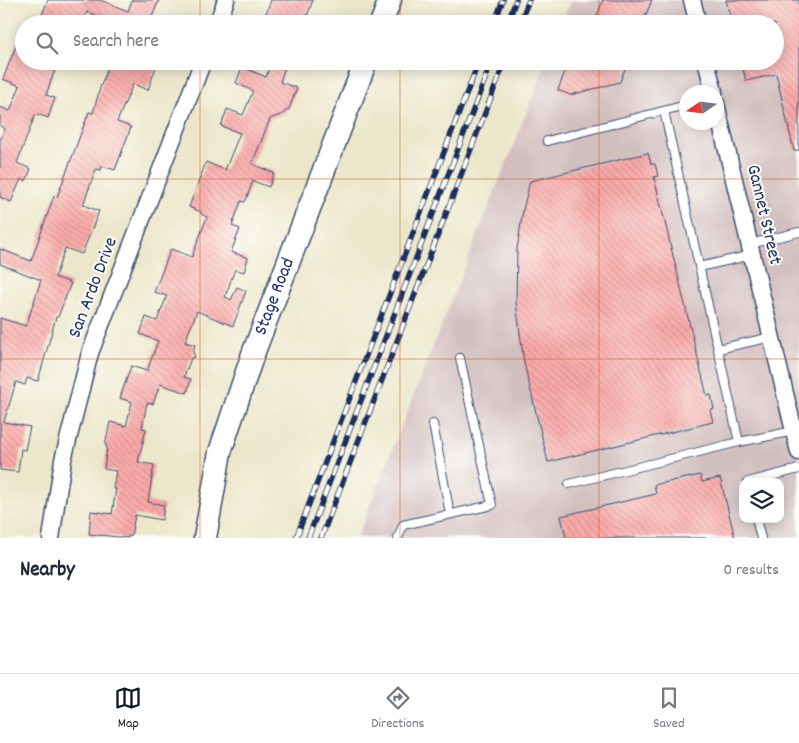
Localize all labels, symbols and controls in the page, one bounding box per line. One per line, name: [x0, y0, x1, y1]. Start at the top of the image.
search box: [15, 15, 784, 70]
icon: search: [33, 29, 61, 57]
text: Search here: [73, 29, 159, 56]
north arrow: [679, 85, 724, 130]
street label: Gannet Street: [738, 162, 788, 268]
street label: San Ardo Drive: [62, 234, 126, 342]
street label: Stage Road: [248, 254, 302, 339]
map controls: [739, 478, 784, 523]
button: layers: [739, 478, 784, 523]
text: Nearby: [20, 556, 75, 586]
text: 0 results: [724, 559, 779, 582]
tab: Map: [114, 684, 142, 734]
tab: Directions: [371, 684, 424, 734]
tab: Saved: [653, 684, 685, 734]

